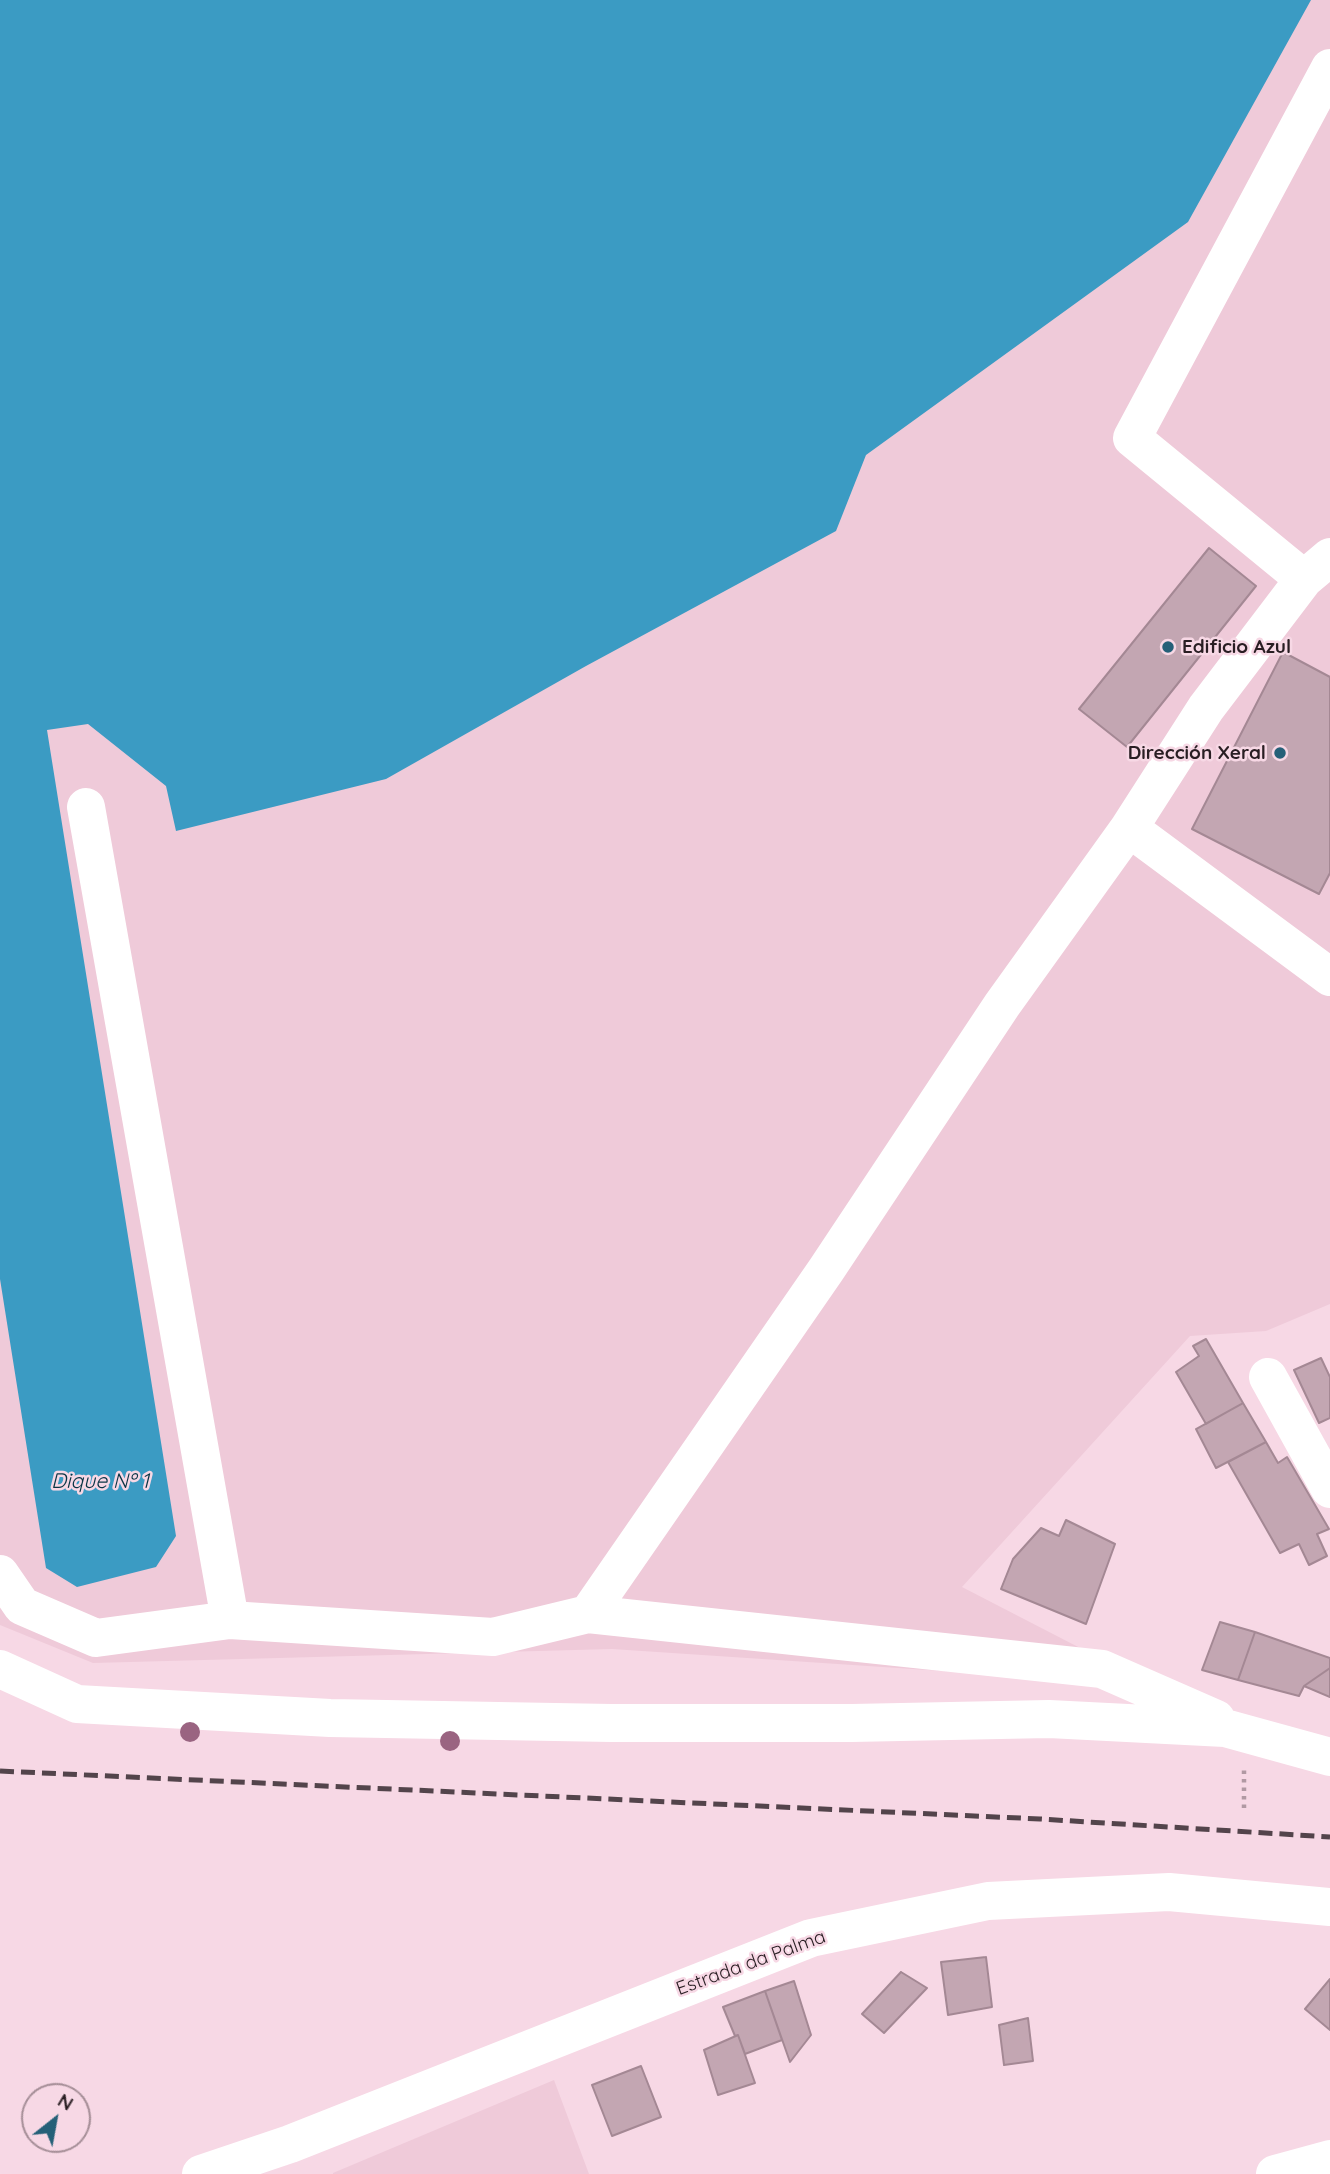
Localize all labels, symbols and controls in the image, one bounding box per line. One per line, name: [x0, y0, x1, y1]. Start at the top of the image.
place label: Edificio Azul: [1182, 636, 1291, 658]
marker: Edificio Azul: [1160, 639, 1176, 655]
place label: Dirección Xeral: [1128, 742, 1266, 764]
marker: Dirección Xeral: [1272, 745, 1288, 761]
water label: Dique Nº 1: [51, 1469, 149, 1495]
street label: Estrada da Palma: [673, 1925, 829, 2001]
north arrow: [21, 2083, 91, 2153]
text: N: [54, 2088, 78, 2116]

